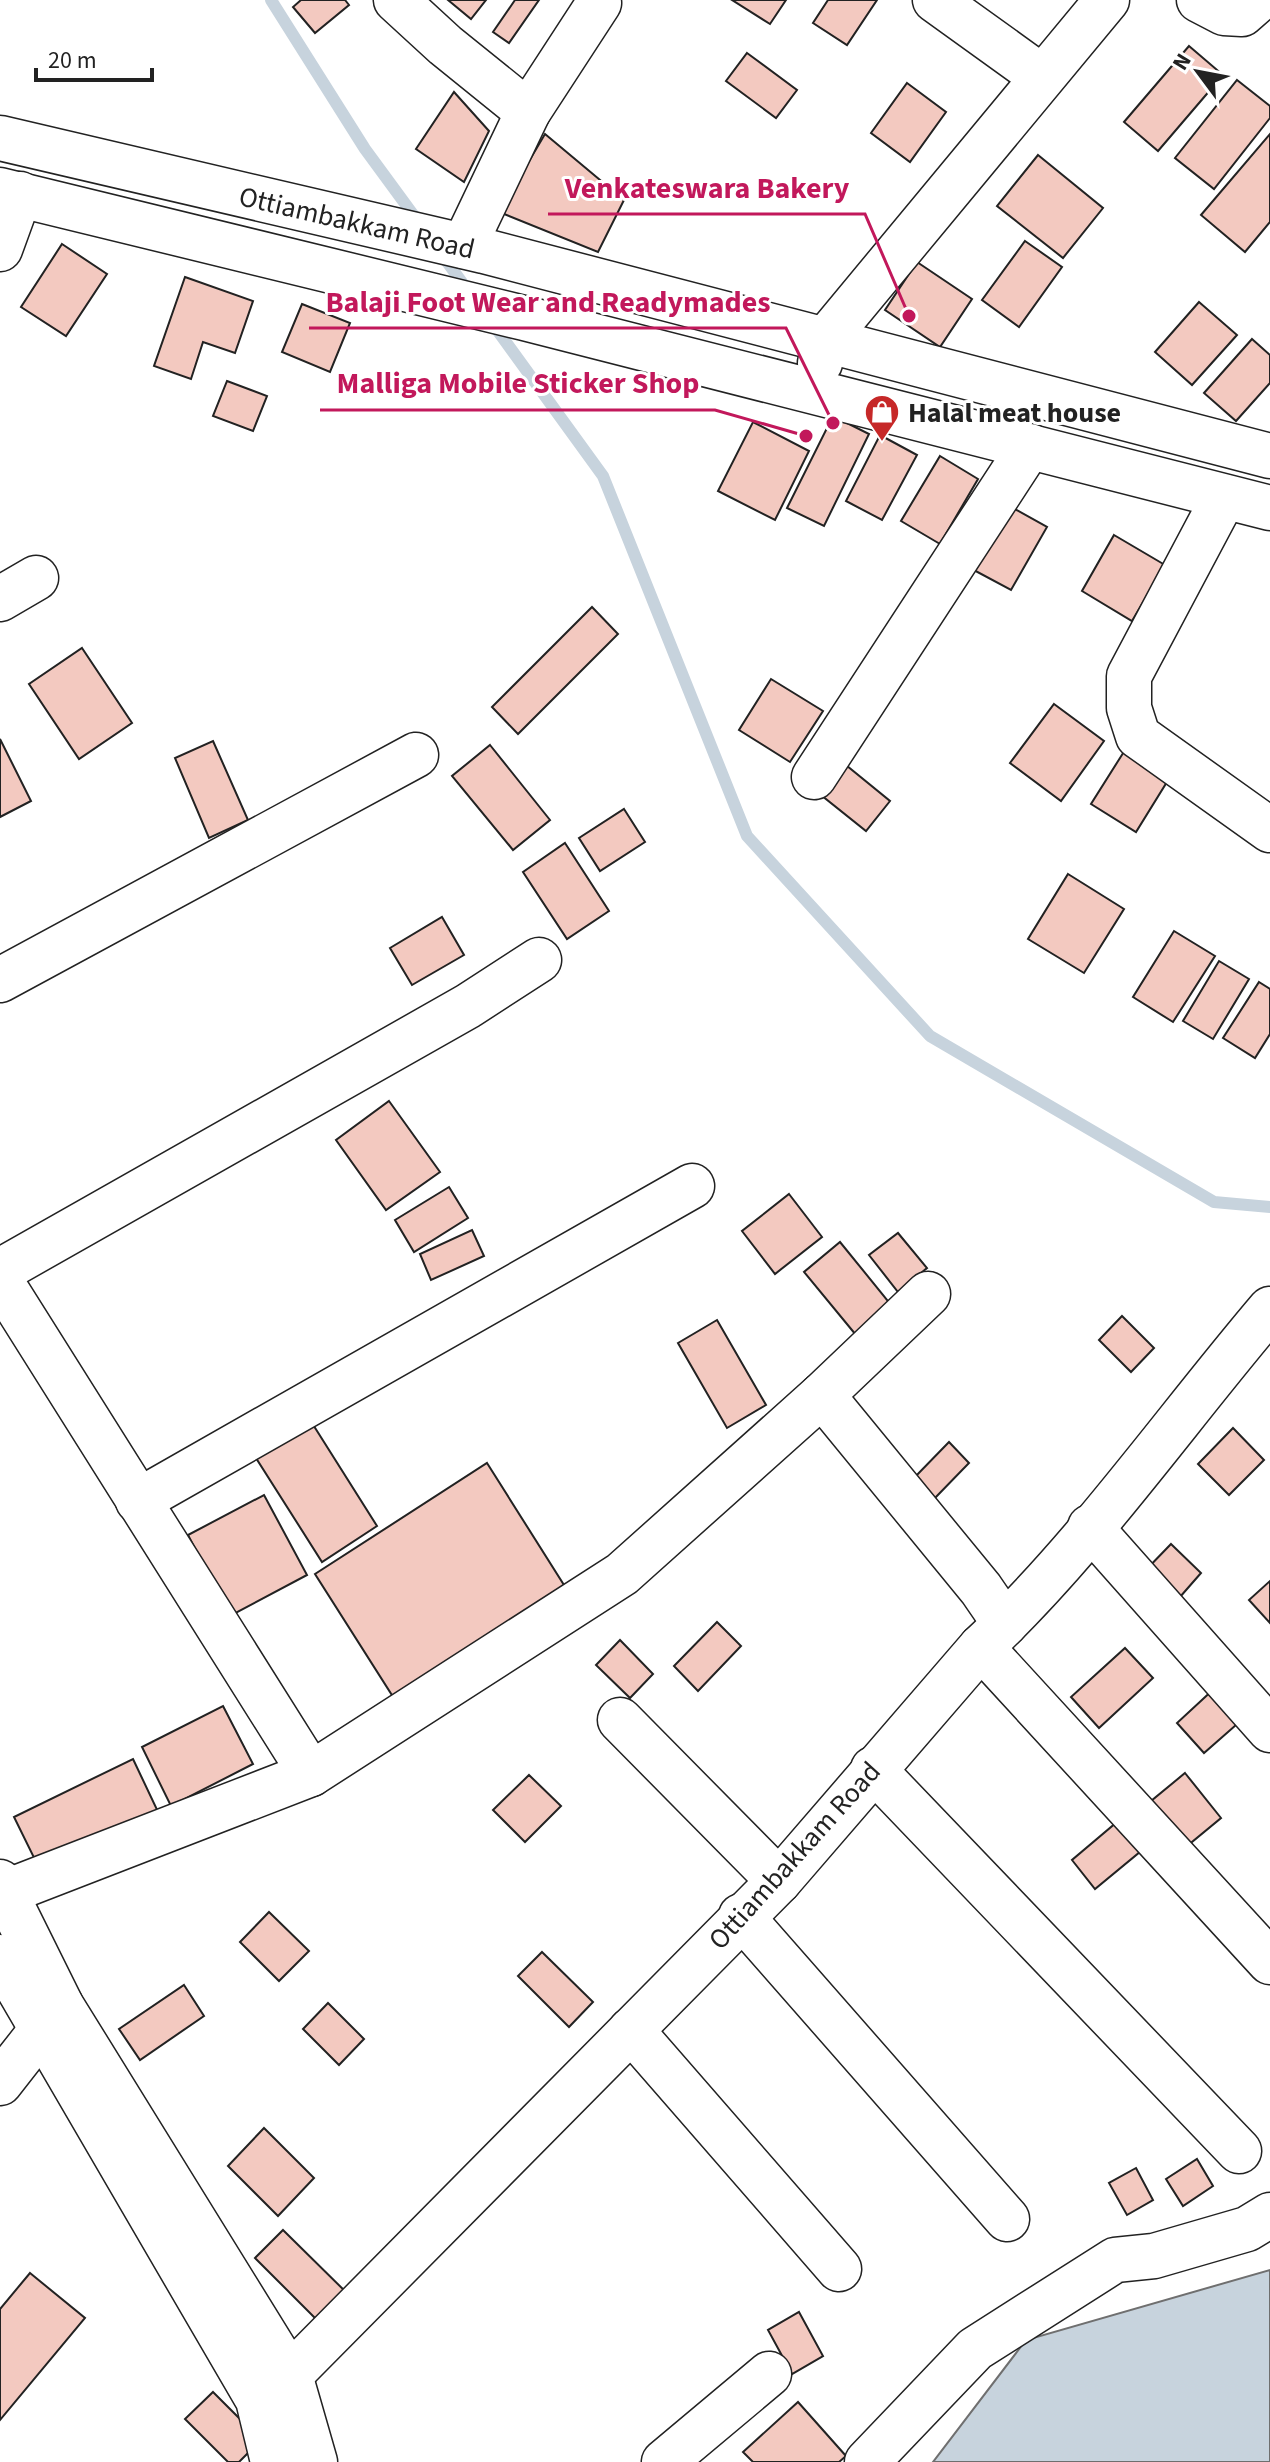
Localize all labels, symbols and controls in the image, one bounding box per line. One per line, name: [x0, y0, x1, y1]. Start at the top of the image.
scale bar: [36, 32, 152, 82]
north arrow: [1158, 32, 1238, 112]
text: 20 m: [48, 43, 97, 78]
text: N: [1164, 47, 1199, 77]
callout: Venkateswara Bakery: [548, 160, 865, 214]
text: Venkateswara Bakery: [564, 167, 850, 210]
street label: Ottiambakkam Road: [235, 176, 479, 270]
callout: Balaji Foot Wear and Readymades: [309, 274, 786, 328]
text: Balaji Foot Wear and Readymades: [325, 281, 771, 324]
callout: Malliga Mobile Sticker Shop: [320, 356, 715, 410]
text: Malliga Mobile Sticker Shop: [337, 362, 699, 405]
shop icon: Halal meat house: [863, 393, 901, 443]
place label: Halal meat house: [908, 393, 1121, 433]
street label: Ottiambakkam Road: [699, 1753, 890, 1959]

